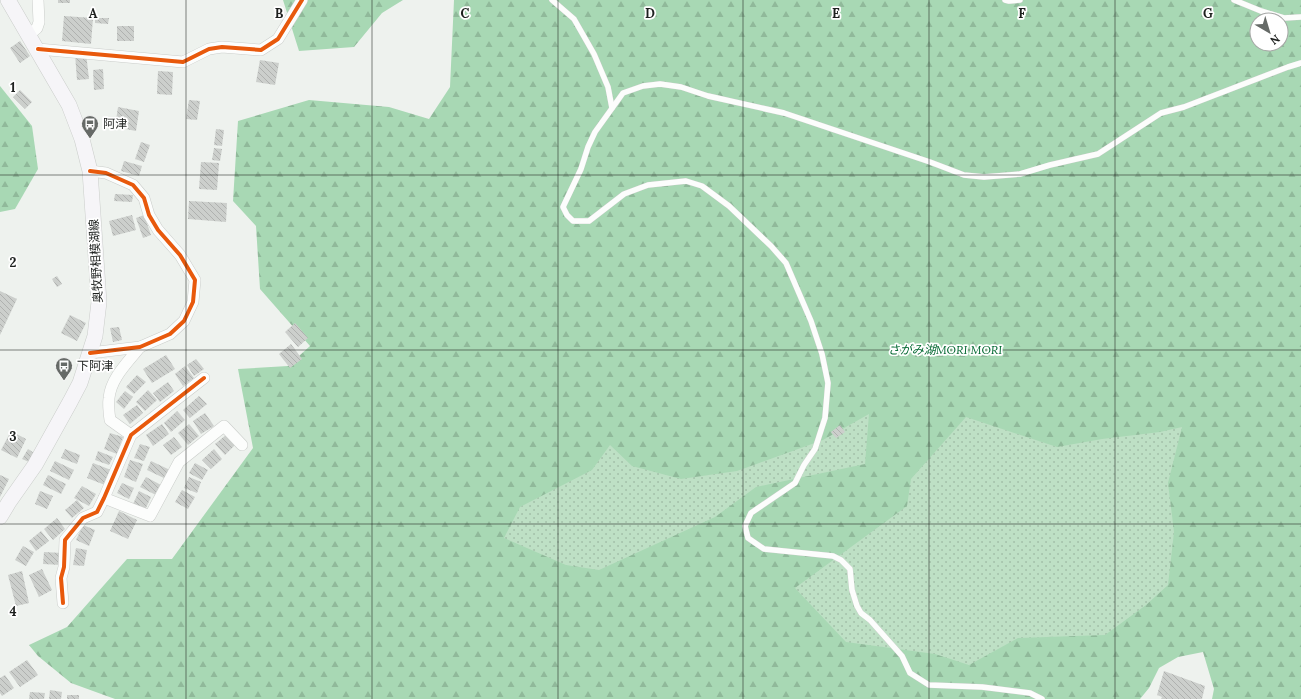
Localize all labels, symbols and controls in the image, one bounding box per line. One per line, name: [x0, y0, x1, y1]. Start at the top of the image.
text: A: [89, 5, 98, 22]
text: B: [275, 5, 284, 22]
text: C: [461, 5, 470, 22]
text: D: [645, 5, 655, 22]
text: E: [832, 5, 840, 22]
text: F: [1018, 5, 1026, 22]
text: G: [1203, 5, 1213, 22]
north arrow: [1249, 12, 1289, 52]
text: N: [1267, 32, 1283, 48]
text: 1: [10, 79, 16, 96]
bus stop icon: 阿津: [80, 114, 100, 139]
place label: 阿津: [103, 116, 127, 131]
street label: 奥牧野相模湖線: [86, 219, 105, 303]
text: 2: [10, 254, 17, 271]
park label: さがみ湖MORI MORI: [888, 342, 1002, 357]
bus stop icon: 下阿津: [54, 356, 74, 381]
place label: 下阿津: [77, 358, 113, 373]
text: 3: [9, 428, 17, 445]
text: 4: [9, 603, 17, 620]

